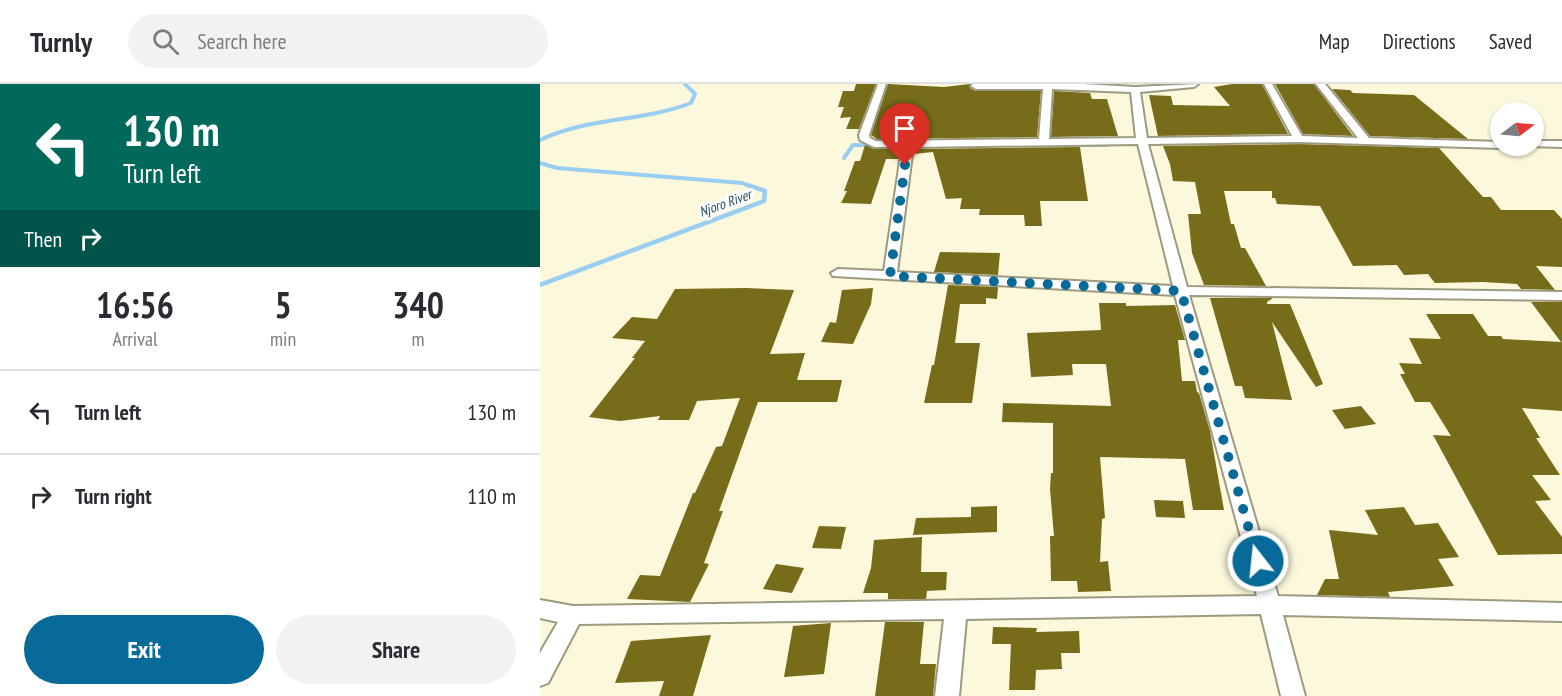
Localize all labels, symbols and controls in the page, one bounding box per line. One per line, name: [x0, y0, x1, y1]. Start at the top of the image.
search box: [128, 14, 548, 68]
text: Turnly: [30, 23, 92, 60]
icon: search: [149, 25, 182, 58]
text: Search here: [197, 27, 287, 55]
text: Map: [1319, 28, 1350, 55]
text: Directions: [1383, 28, 1456, 55]
text: Saved: [1489, 28, 1532, 55]
north arrow: [1490, 102, 1544, 156]
map controls: [1490, 102, 1544, 156]
text: 130 m: [123, 103, 220, 158]
pin: [879, 103, 930, 165]
icon: left: [24, 108, 102, 186]
icon: arrive: [888, 112, 921, 145]
text: Turn left: [123, 156, 201, 190]
water label: Njoro River: [696, 185, 756, 221]
icon: right: [74, 222, 107, 255]
text: Then: [24, 225, 62, 253]
text: 16:56: [96, 281, 174, 328]
text: 5: [274, 281, 292, 328]
text: 340: [392, 281, 444, 328]
text: Arrival: [112, 326, 158, 352]
text: min: [270, 326, 296, 352]
text: m: [412, 326, 425, 352]
icon: left: [24, 396, 57, 429]
text: Turn left: [75, 398, 141, 426]
text: 130 m: [467, 398, 516, 426]
icon: right: [24, 480, 57, 513]
text: Turn right: [75, 482, 152, 510]
text: 110 m: [467, 482, 516, 510]
position arrow: [1226, 529, 1290, 593]
button: Exit: [24, 615, 264, 684]
button: Share: [276, 615, 516, 684]

